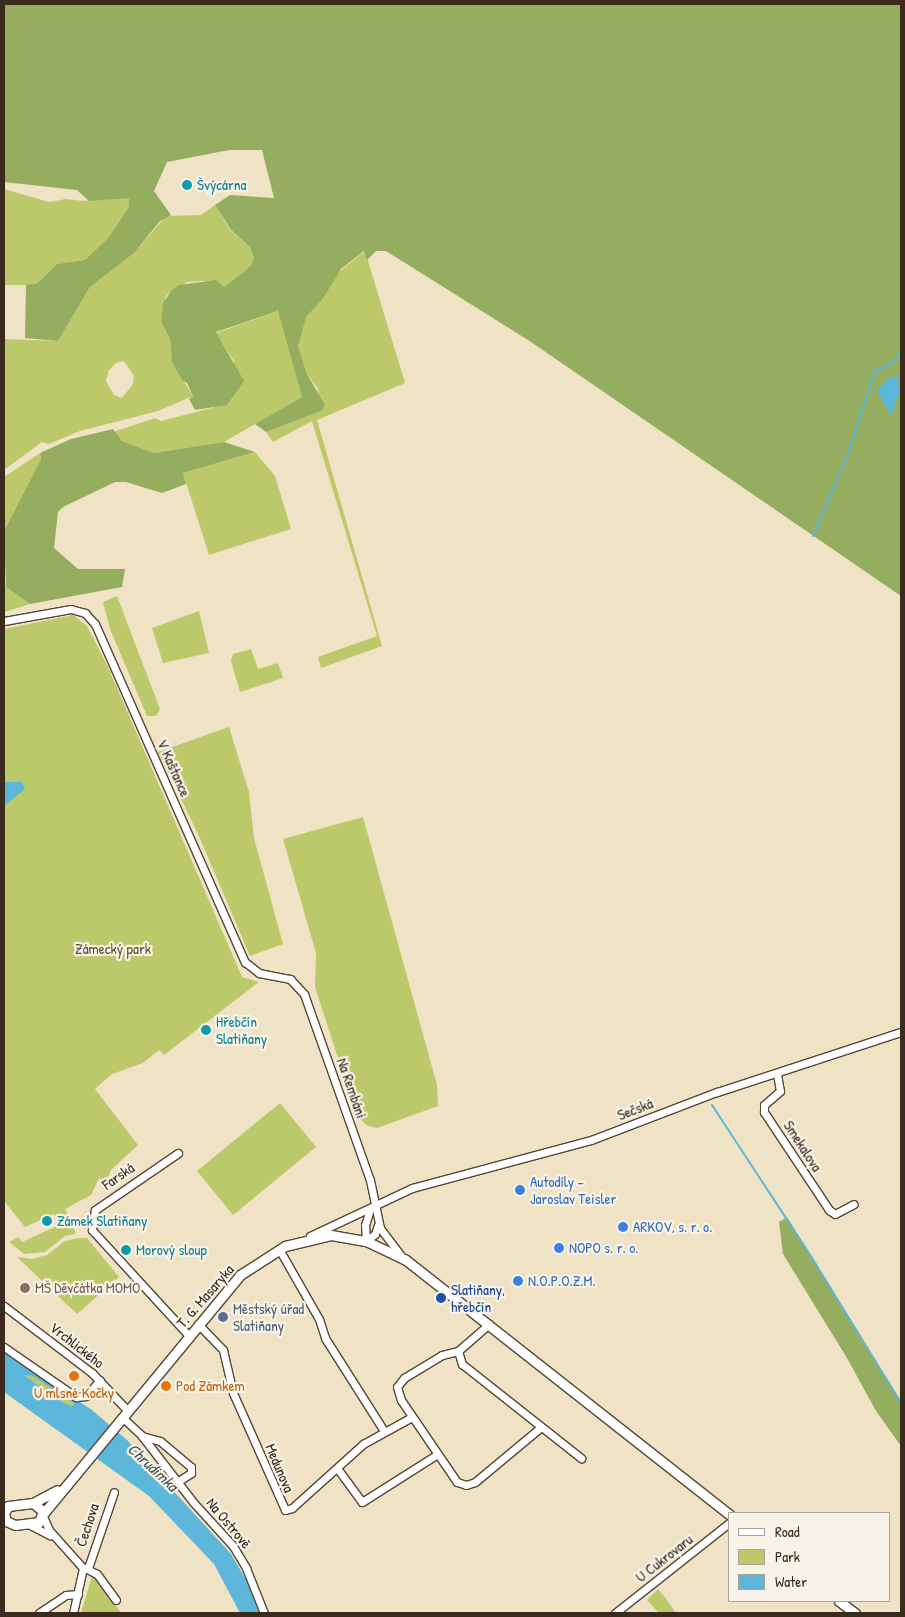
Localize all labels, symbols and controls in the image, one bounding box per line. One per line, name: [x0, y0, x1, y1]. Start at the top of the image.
place label: Švýcárna: [197, 176, 246, 194]
marker: Švýcárna: [181, 179, 193, 191]
street label: V Kaštance: [153, 736, 195, 800]
park label: Zámecký park: [75, 940, 151, 958]
place label: Hřebčín Slatiňany: [216, 1012, 267, 1047]
marker: Hřebčín Slatiňany: [200, 1024, 212, 1036]
street label: Na Rembáni: [333, 1056, 371, 1120]
street label: Sečská: [615, 1094, 655, 1124]
street label: Smekalova: [780, 1117, 826, 1175]
street label: Farská: [98, 1159, 138, 1193]
place label: Autodíly – Jaroslav Teisler: [530, 1172, 616, 1207]
marker: Autodíly – Jaroslav Teisler: [514, 1184, 526, 1196]
place label: Zámek Slatiňany: [57, 1212, 147, 1230]
marker: Zámek Slatiňany: [41, 1215, 53, 1227]
place label: ARKOV, s. r. o.: [633, 1218, 712, 1236]
marker: ARKOV, s. r. o.: [617, 1221, 629, 1233]
place label: NOPO s. r. o.: [569, 1239, 638, 1257]
place label: Morový sloup: [136, 1241, 207, 1259]
marker: NOPO s. r. o.: [553, 1242, 565, 1254]
marker: Morový sloup: [120, 1244, 132, 1256]
street label: T. G. Masaryka: [173, 1261, 237, 1331]
place label: N.O.P.O.Z.M.: [528, 1272, 596, 1290]
marker: N.O.P.O.Z.M.: [512, 1275, 524, 1287]
place label: MŠ Děvčátka MOMO: [35, 1279, 140, 1297]
place label: Slatiňany, hřebčín: [451, 1280, 505, 1315]
marker: MŠ Děvčátka MOMO: [19, 1282, 31, 1294]
marker: Slatiňany, hřebčín: [435, 1292, 447, 1304]
place label: Městský úřad Slatiňany: [233, 1299, 304, 1334]
marker: Městský úřad Slatiňany: [217, 1311, 229, 1323]
street label: Vrchlického: [46, 1318, 108, 1372]
marker: U mlsné Kočky: [68, 1370, 80, 1382]
place label: Pod Zámkem: [176, 1377, 245, 1395]
marker: Pod Zámkem: [160, 1380, 172, 1392]
place label: U mlsné Kočky: [34, 1384, 114, 1402]
water label: Chrudimka: [124, 1439, 182, 1495]
street label: Medunova: [262, 1441, 298, 1495]
street label: Na Ostrově: [203, 1494, 255, 1552]
street label: Čechova: [72, 1501, 102, 1549]
legend: [728, 1512, 890, 1602]
text: Road: [775, 1521, 800, 1542]
street label: U Cukrovaru: [632, 1530, 696, 1586]
text: Park: [775, 1546, 800, 1567]
text: Water: [775, 1571, 807, 1592]

